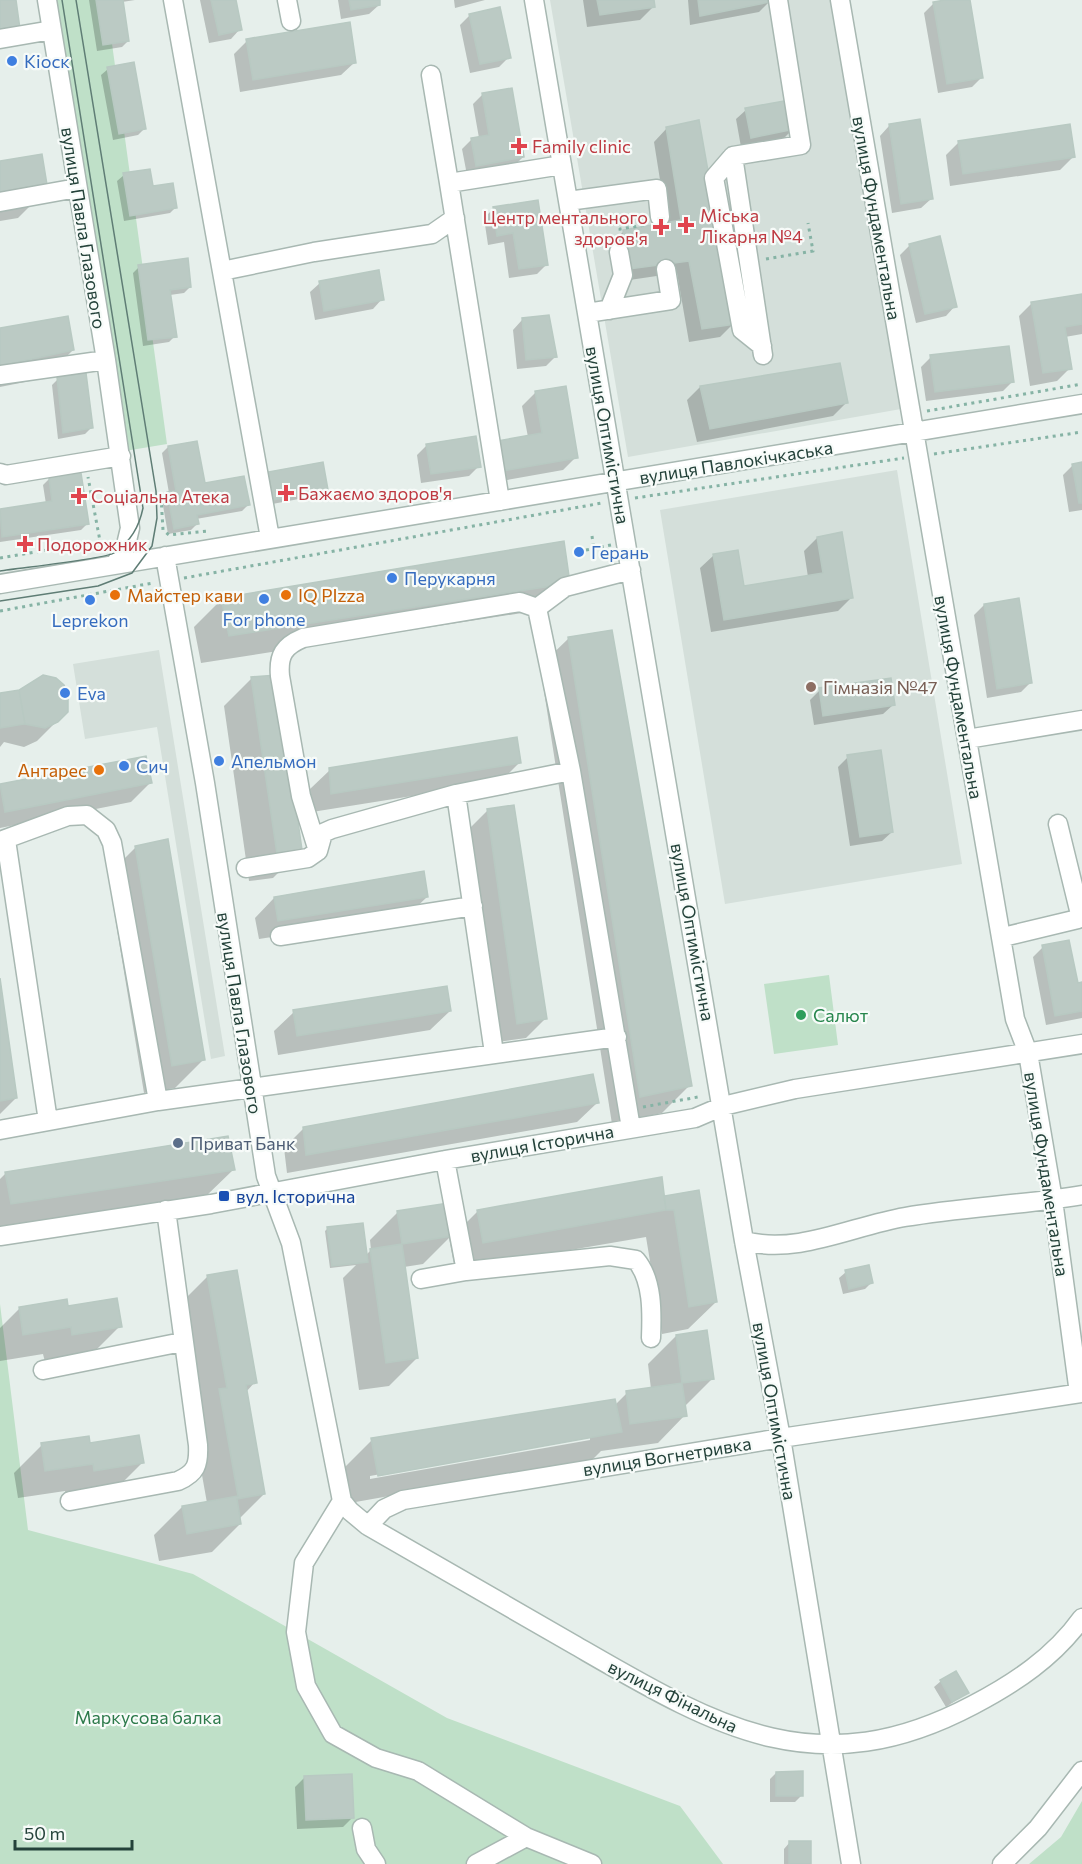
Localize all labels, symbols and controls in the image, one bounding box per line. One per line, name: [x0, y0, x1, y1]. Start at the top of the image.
place label: Кіоск: [24, 50, 70, 72]
marker: Кіоск: [5, 54, 19, 68]
street label: вулиця Фундаментальна: [848, 114, 906, 322]
street label: вулиця Павла Глазового: [57, 125, 111, 331]
place label: Family clinic: [532, 135, 631, 157]
marker: Family clinic: [510, 137, 528, 155]
place label: Міська Лікарня №4: [700, 204, 803, 247]
place label: Центр ментального здоров'я: [483, 206, 648, 249]
marker: Міська Лікарня №4: [677, 216, 695, 234]
marker: Центр ментального здоров'я: [652, 218, 670, 236]
street label: вулиця Оптимістична: [582, 344, 634, 526]
street label: вулиця Павлокічкаська: [638, 436, 834, 488]
place label: Бажаємо здоров'я: [298, 482, 452, 504]
place label: Соціальна Атека: [91, 485, 230, 507]
marker: Бажаємо здоров'я: [279, 486, 293, 500]
marker: Соціальна Атека: [72, 489, 86, 503]
place label: Подорожник: [37, 533, 148, 555]
marker: Подорожник: [18, 537, 32, 551]
place label: Герань: [591, 541, 649, 563]
marker: Герань: [572, 545, 586, 559]
place label: Перукарня: [404, 567, 496, 589]
marker: Перукарня: [385, 571, 399, 585]
place label: Майстер кави: [127, 584, 243, 606]
place label: IQ PIzza: [298, 584, 365, 606]
marker: Майстер кави: [108, 588, 122, 602]
marker: IQ PIzza: [279, 588, 293, 602]
marker: For phone: [257, 592, 271, 606]
marker: Leprekon: [83, 593, 97, 607]
street label: вулиця Фундаментальна: [930, 593, 988, 801]
place label: For phone: [223, 608, 305, 630]
place label: Leprekon: [51, 609, 129, 631]
place label: Гімназія №47: [823, 676, 937, 698]
marker: Гімназія №47: [804, 680, 818, 694]
place label: Eva: [77, 682, 106, 704]
marker: Eva: [58, 686, 72, 700]
place label: Апельмон: [231, 750, 317, 772]
marker: Апельмон: [212, 754, 226, 768]
place label: Сич: [136, 755, 168, 777]
place label: Антарес: [18, 759, 87, 781]
marker: Сич: [117, 759, 131, 773]
marker: Антарес: [92, 763, 106, 777]
street label: вулиця Оптимістична: [667, 841, 719, 1023]
street label: вулиця Павла Глазового: [213, 910, 267, 1116]
place label: Салют: [813, 1004, 869, 1026]
marker: Салют: [794, 1008, 808, 1022]
street label: вулиця Фундаментальна: [1020, 1070, 1074, 1278]
street label: вулиця Історична: [469, 1120, 615, 1166]
place label: Приват Банк: [190, 1132, 296, 1154]
marker: Приват Банк: [171, 1136, 185, 1150]
place label: вул. Історична: [236, 1185, 355, 1207]
marker: вул. Історична: [217, 1189, 231, 1203]
street label: вулиця Оптимістична: [749, 1320, 801, 1502]
street label: вулиця Вогнетривка: [581, 1432, 753, 1480]
street label: вулиця Фінальна: [605, 1655, 741, 1737]
park label: Маркусова балка: [74, 1706, 222, 1728]
scale bar: [15, 1813, 132, 1851]
text: 50 m: [24, 1822, 65, 1844]

